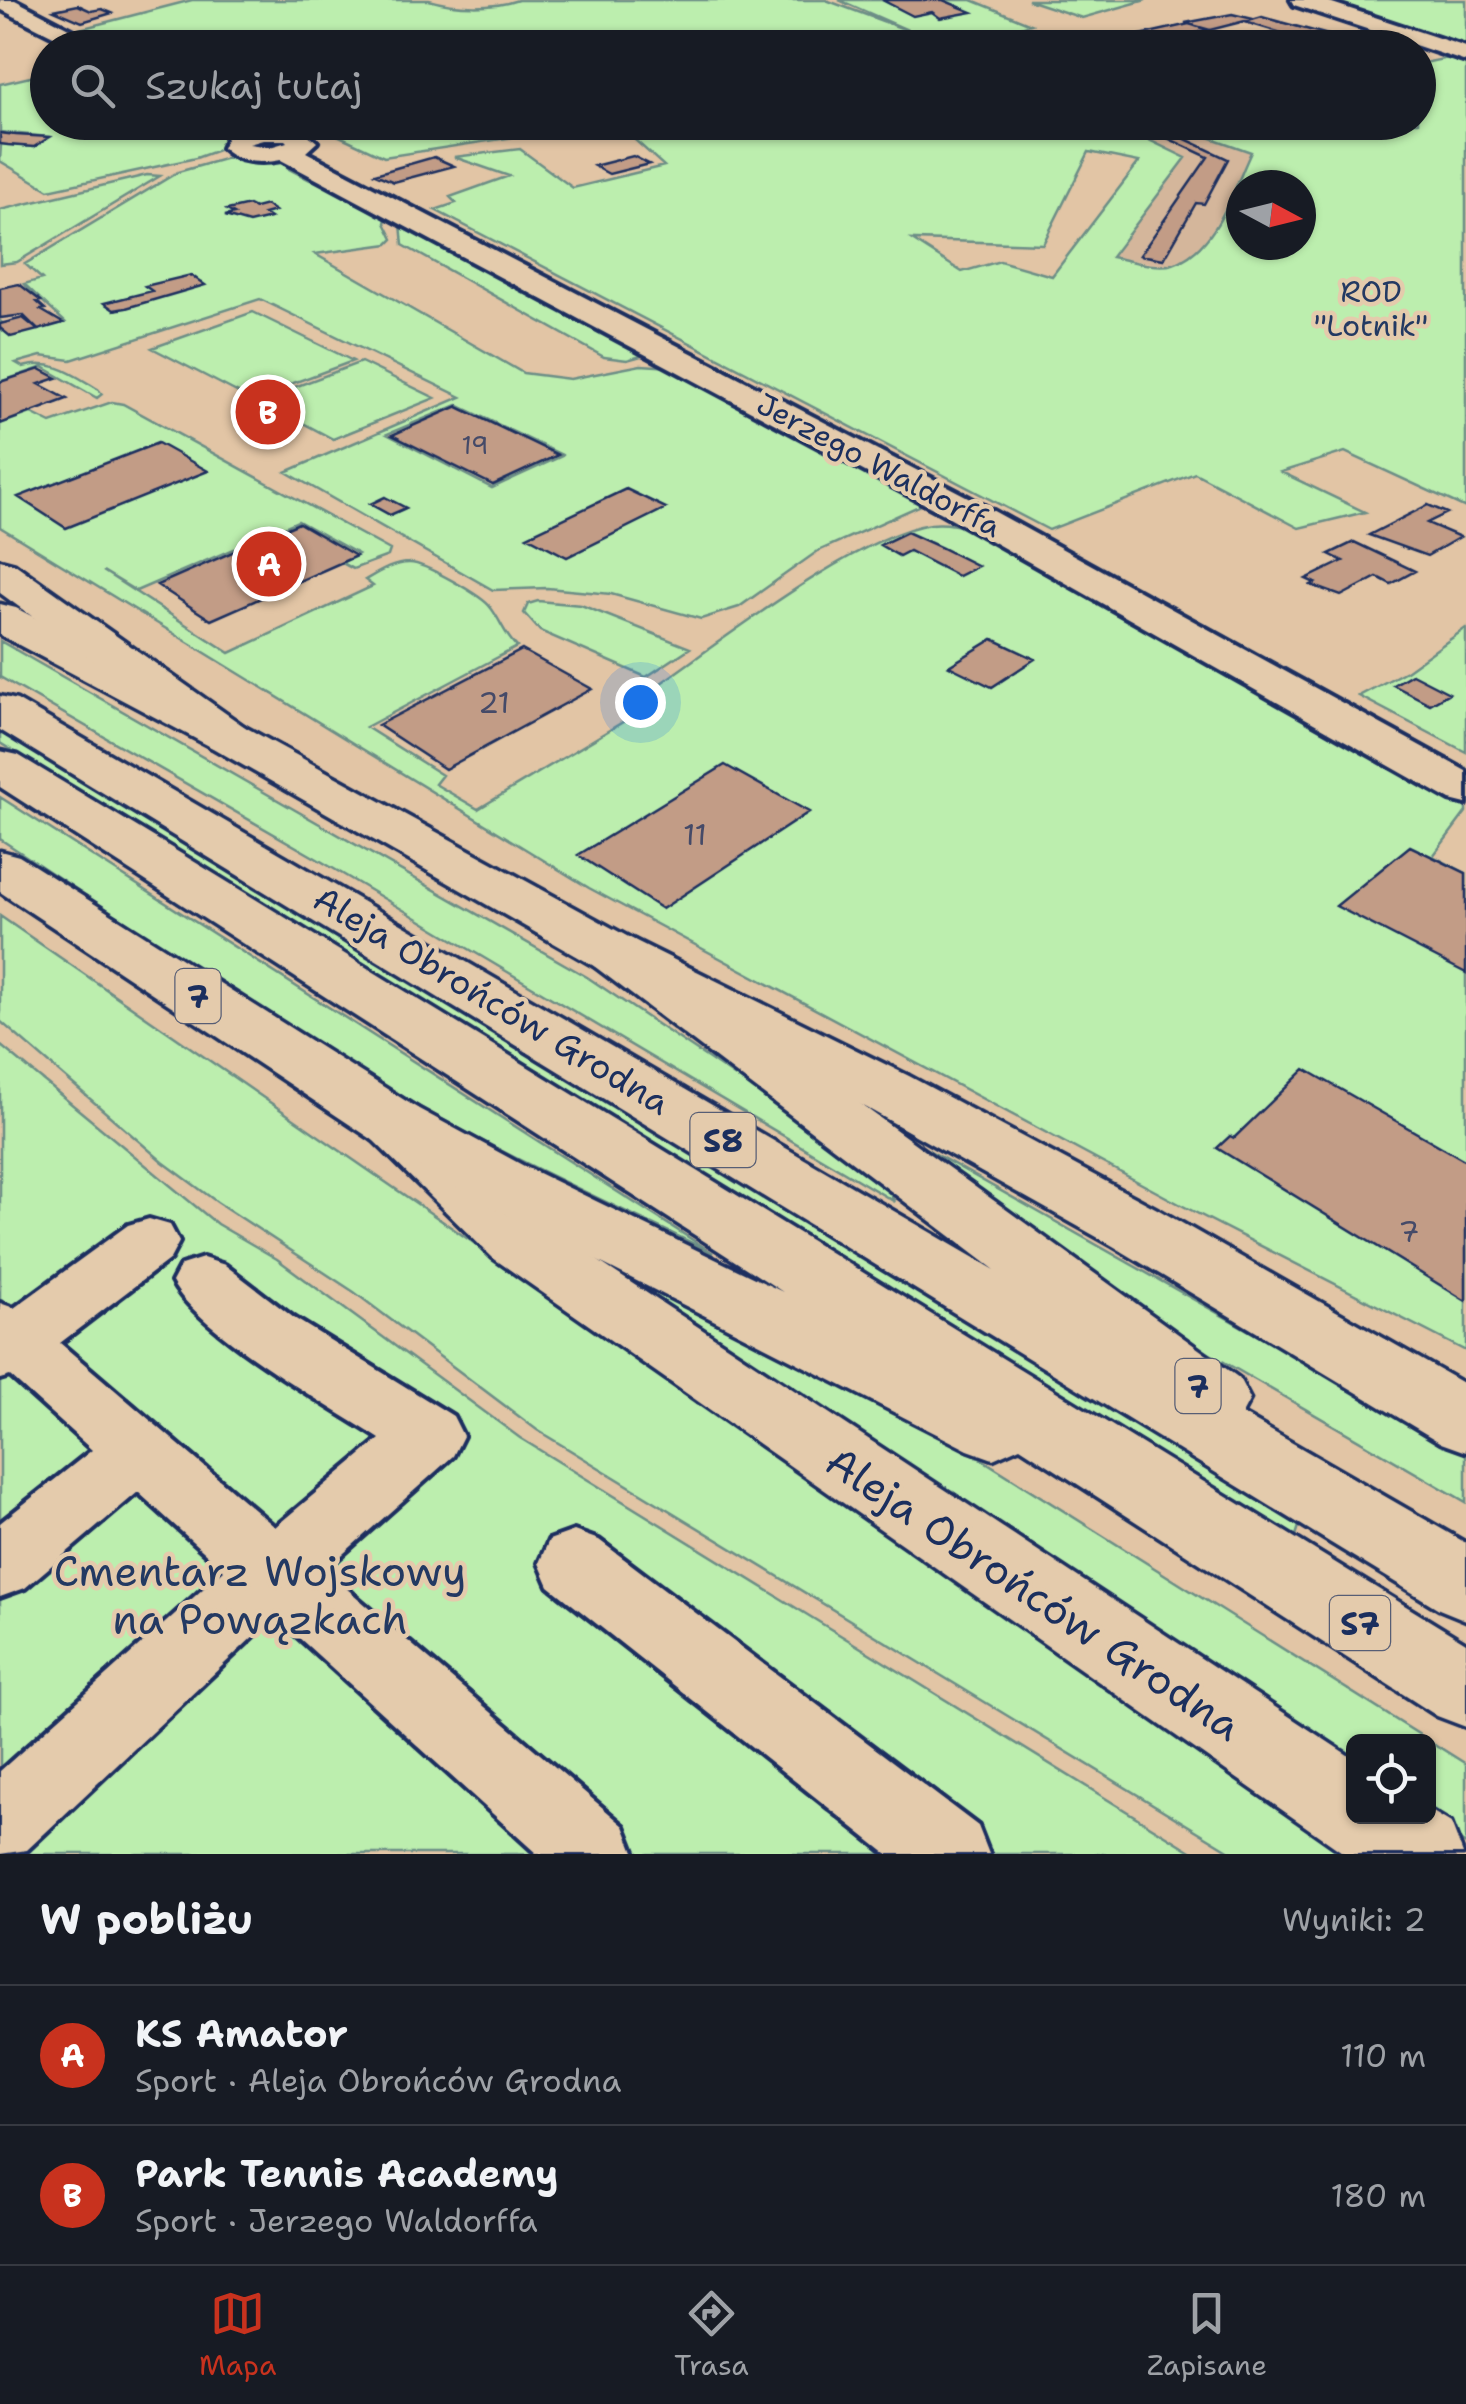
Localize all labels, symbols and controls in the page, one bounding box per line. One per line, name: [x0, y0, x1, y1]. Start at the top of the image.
search box: [30, 30, 1436, 140]
icon: search: [65, 58, 120, 113]
text: Szukaj tutaj: [145, 60, 362, 111]
north arrow: [1226, 170, 1316, 260]
park label: ROD "Lotnik": [1314, 271, 1428, 346]
pin: B: [236, 374, 300, 450]
street label: Jerzego Waldorffa: [749, 383, 1009, 547]
house number: 19: [462, 428, 488, 462]
pin: A: [236, 526, 302, 602]
your location: [615, 677, 666, 728]
house number: 21: [478, 682, 510, 723]
house number: 11: [683, 814, 707, 855]
street label: Aleja Obrońców Grodna: [305, 875, 679, 1125]
road number: 7: [176, 969, 220, 1023]
road number: S8: [690, 1113, 756, 1167]
house number: 7: [1399, 1211, 1420, 1252]
road number: 7: [1176, 1359, 1220, 1413]
street label: Aleja Obrońców Grodna: [815, 1433, 1253, 1753]
park label: Cmentarz Wojskowy na Powązkach: [53, 1543, 467, 1647]
road number: S7: [1330, 1596, 1390, 1650]
map controls: [1346, 1734, 1436, 1824]
button: locate: [1346, 1734, 1436, 1824]
text: W pobliżu: [40, 1891, 253, 1947]
text: Wyniki: 2: [1282, 1898, 1426, 1941]
text: KS Amator: [135, 2008, 348, 2059]
text: A: [60, 2034, 85, 2077]
text: 110 m: [1340, 2034, 1426, 2077]
text: Sport · Aleja Obrońców Grodna: [135, 2059, 621, 2102]
text: Park Tennis Academy: [135, 2148, 559, 2199]
text: B: [63, 2174, 82, 2217]
text: 180 m: [1330, 2174, 1426, 2217]
text: Sport · Jerzego Waldorffa: [135, 2199, 538, 2242]
tab: Mapa: [199, 2286, 276, 2384]
tab: Trasa: [674, 2286, 749, 2384]
tab: Zapisane: [1147, 2286, 1267, 2384]

